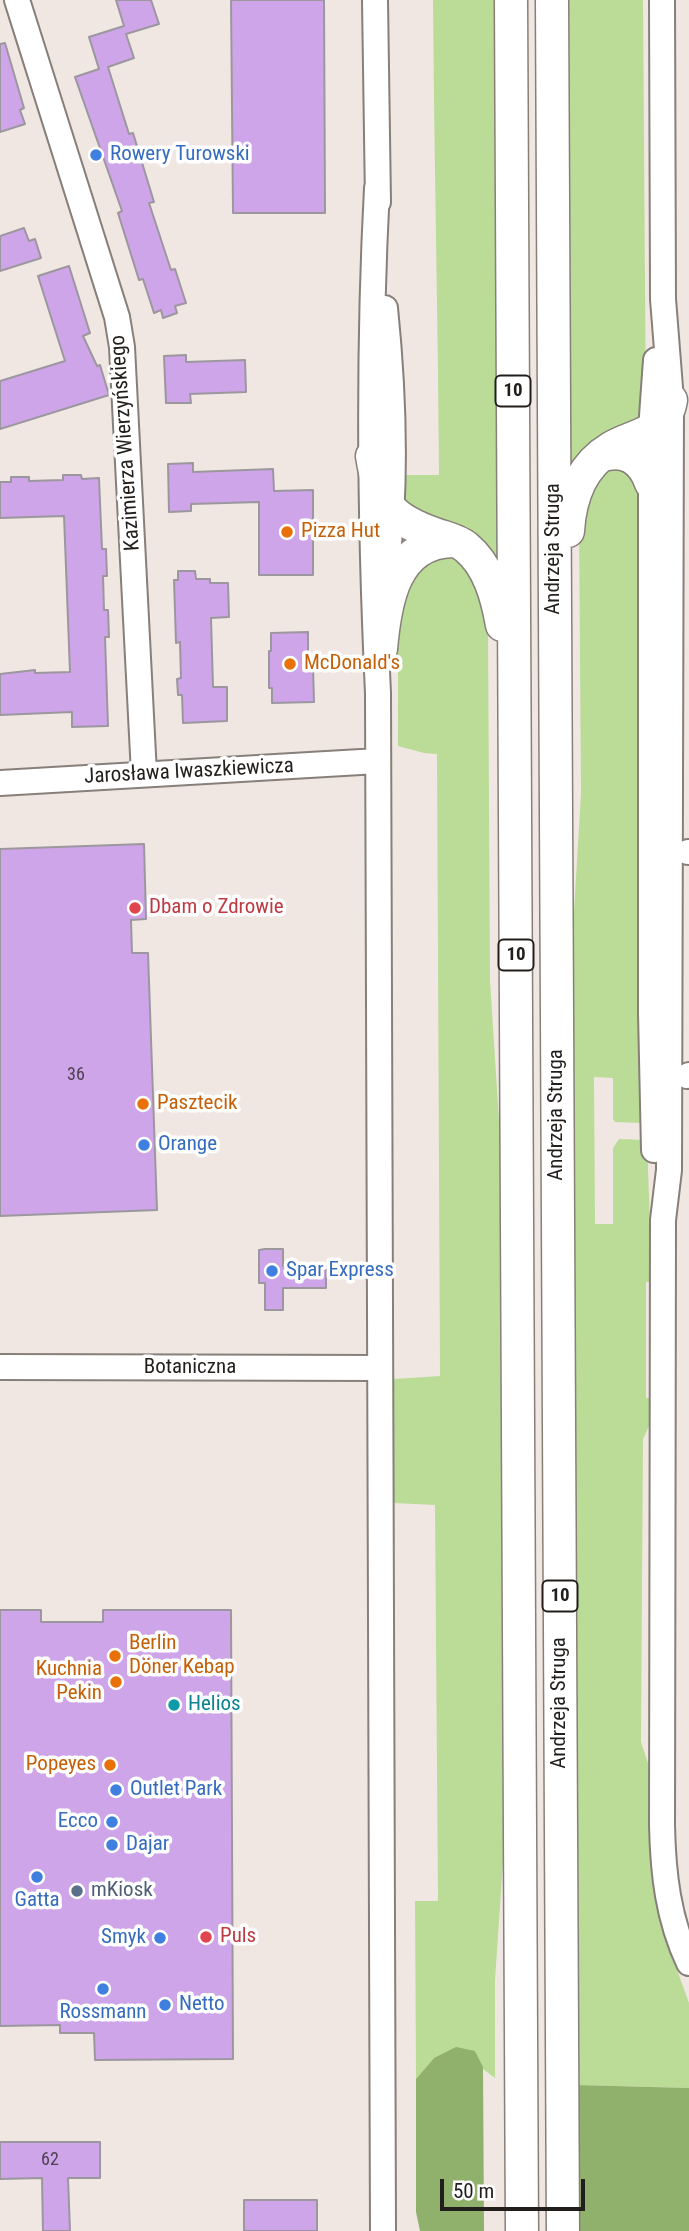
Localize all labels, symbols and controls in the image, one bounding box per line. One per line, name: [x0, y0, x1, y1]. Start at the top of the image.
place label: Rowery Turowski: [110, 142, 250, 168]
marker: Rowery Turowski: [88, 147, 104, 163]
street label: Kazimierza Wierzyńskiego: [106, 334, 146, 552]
road number: 10: [496, 376, 530, 406]
street label: Andrzeja Struga: [541, 483, 567, 615]
place label: Pizza Hut: [301, 519, 380, 545]
marker: Pizza Hut: [279, 524, 295, 540]
place label: McDonald's: [304, 651, 400, 677]
marker: McDonald's: [282, 656, 298, 672]
street label: Jarosława Iwaszkiewicza: [84, 754, 294, 790]
place label: Dbam o Zdrowie: [149, 895, 284, 921]
marker: Dbam o Zdrowie: [127, 900, 143, 916]
road number: 10: [498, 939, 534, 970]
street label: Andrzeja Struga: [544, 1049, 570, 1181]
house number: 36: [67, 1064, 85, 1086]
place label: Pasztecik: [157, 1091, 237, 1117]
marker: Pasztecik: [135, 1096, 151, 1112]
place label: Orange: [158, 1132, 217, 1158]
marker: Orange: [136, 1137, 152, 1153]
place label: Spar Express: [286, 1258, 394, 1284]
marker: Spar Express: [264, 1263, 280, 1279]
street label: Botaniczna: [144, 1355, 236, 1381]
road number: 10: [542, 1580, 578, 1612]
place label: Berlin Döner Kebap: [129, 1631, 235, 1681]
street label: Andrzeja Struga: [547, 1637, 573, 1769]
marker: Berlin Döner Kebap: [107, 1648, 123, 1664]
place label: Kuchnia Pekin: [36, 1657, 102, 1707]
marker: Kuchnia Pekin: [108, 1674, 124, 1690]
place label: Helios: [188, 1692, 241, 1718]
marker: Helios: [166, 1697, 182, 1713]
place label: Popeyes: [26, 1752, 96, 1778]
marker: Popeyes: [102, 1757, 118, 1773]
place label: Outlet Park: [130, 1777, 222, 1803]
marker: Outlet Park: [108, 1782, 124, 1798]
place label: Ecco: [58, 1809, 98, 1835]
marker: Ecco: [104, 1814, 120, 1830]
place label: Dajar: [126, 1832, 169, 1858]
marker: Dajar: [104, 1837, 120, 1853]
marker: Gatta: [29, 1869, 45, 1885]
place label: mKiosk: [91, 1878, 153, 1904]
marker: mKiosk: [69, 1883, 85, 1899]
place label: Gatta: [15, 1888, 59, 1914]
place label: Puls: [220, 1924, 256, 1950]
place label: Smyk: [101, 1925, 146, 1951]
marker: Puls: [198, 1929, 214, 1945]
marker: Smyk: [152, 1930, 168, 1946]
marker: Rossmann: [95, 1981, 111, 1997]
place label: Netto: [179, 1992, 225, 2018]
marker: Netto: [157, 1997, 173, 2013]
place label: Rossmann: [59, 2000, 147, 2026]
house number: 62: [41, 2149, 59, 2171]
scale bar: [444, 2164, 589, 2208]
text: 50 m: [453, 2179, 494, 2203]

